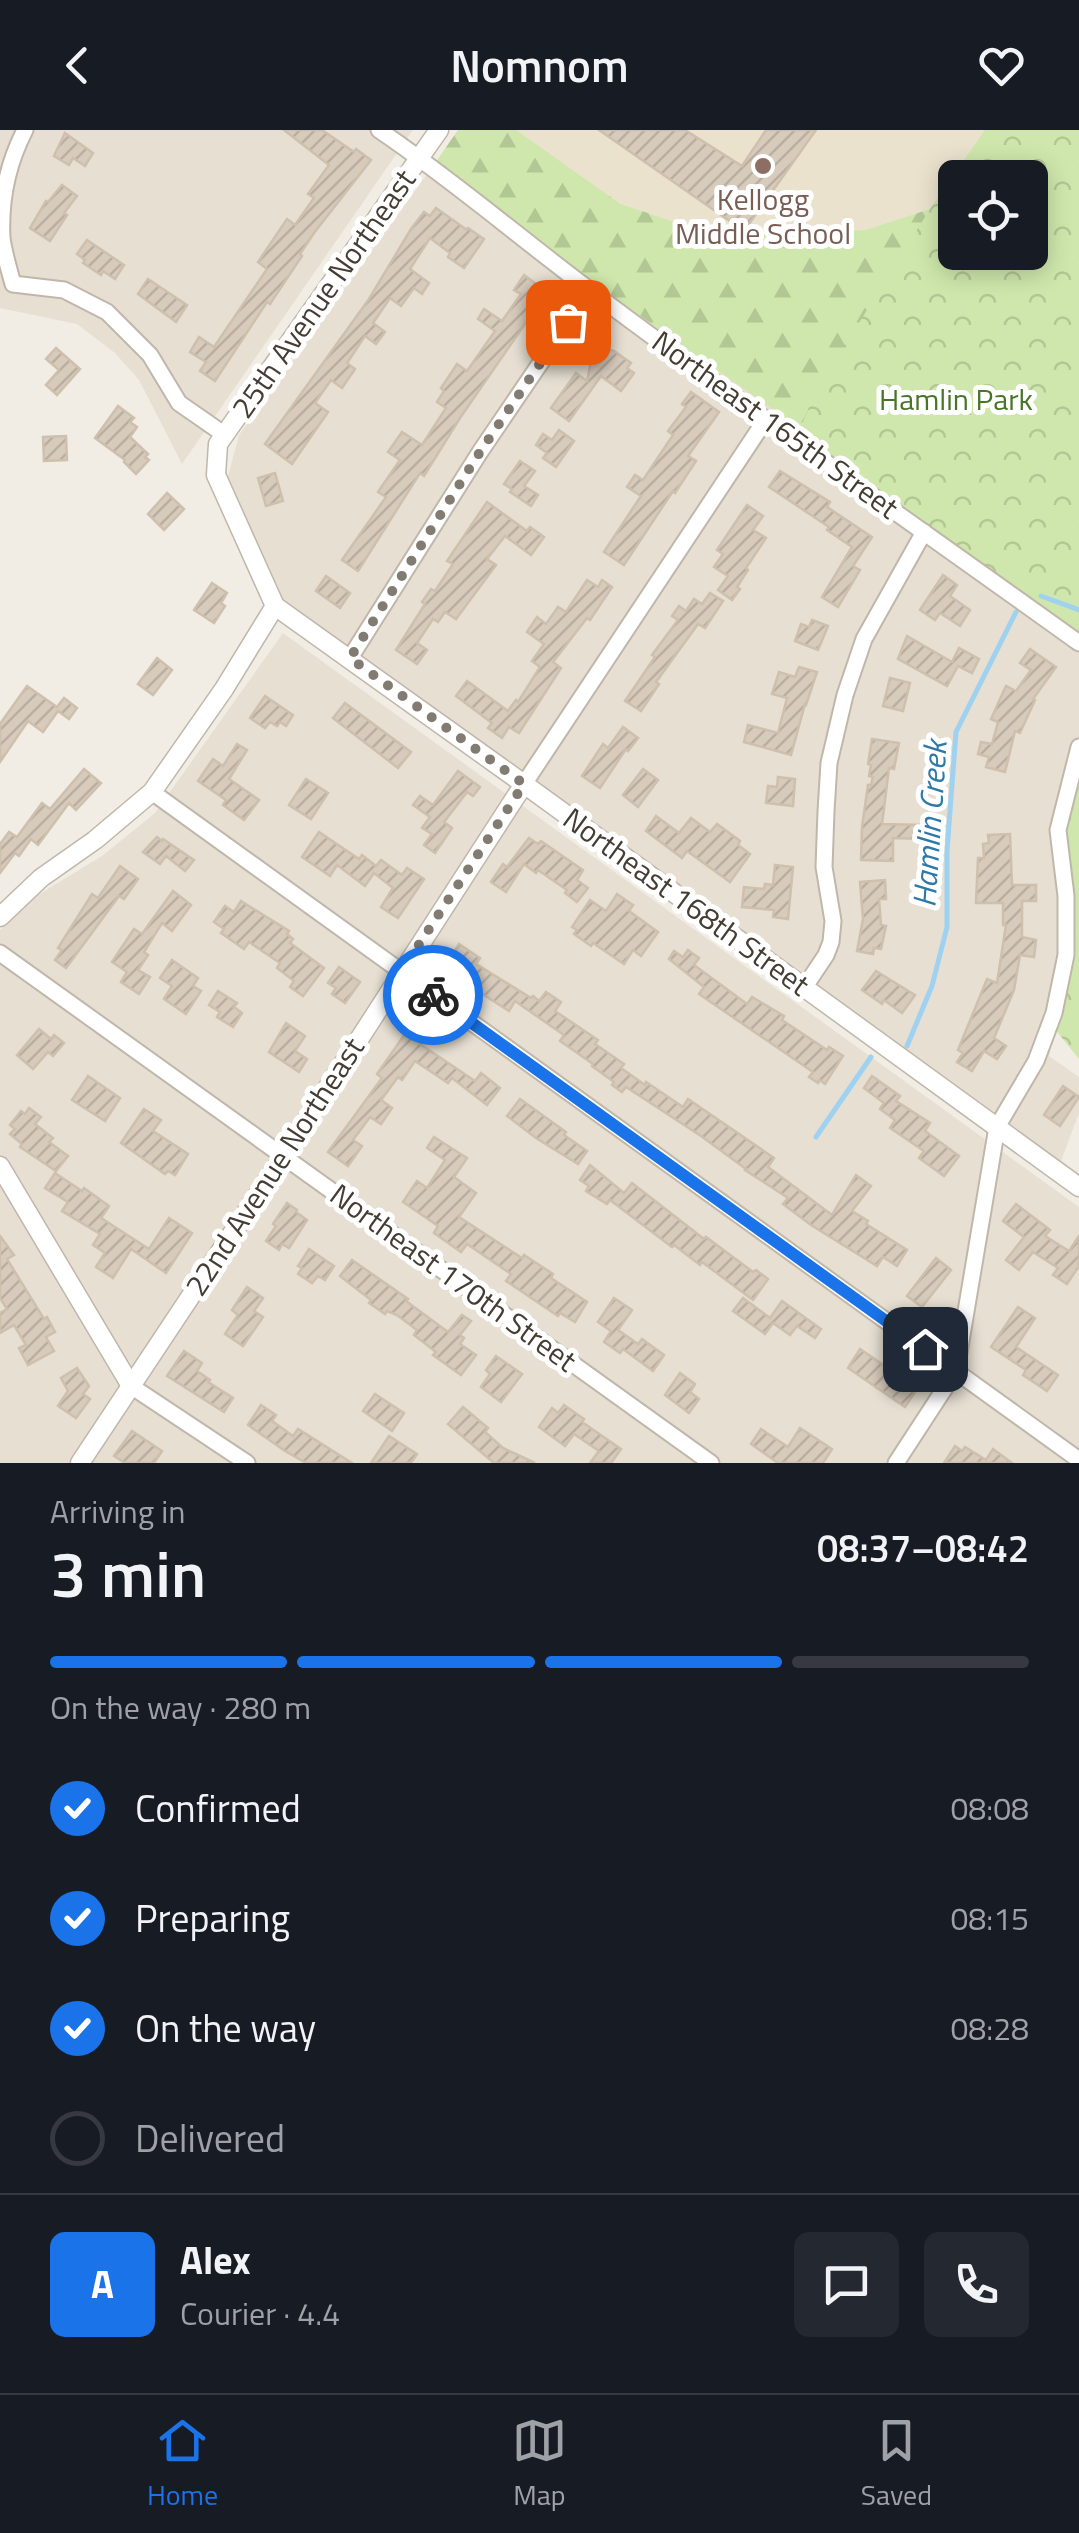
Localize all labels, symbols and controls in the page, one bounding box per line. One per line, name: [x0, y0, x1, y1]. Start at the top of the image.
text: Nomnom: [450, 31, 629, 99]
icon: back: [50, 38, 105, 93]
icon: heart: [974, 38, 1029, 93]
marker: Kellogg Middle School: [752, 155, 774, 177]
street label: 25th Avenue Northeast: [220, 159, 427, 427]
map controls: [938, 160, 1048, 270]
button: locate: [938, 160, 1048, 270]
place label: Kellogg Middle School: [675, 176, 851, 256]
pin: [526, 280, 611, 365]
icon: bag: [541, 295, 596, 350]
street label: Northeast 165th Street: [643, 319, 909, 530]
park label: Hamlin Park: [879, 376, 1033, 422]
water label: Hamlin Creek: [899, 735, 959, 909]
street label: Northeast 168th Street: [554, 796, 820, 1007]
courier: [383, 945, 483, 1045]
icon: bike: [406, 968, 461, 1023]
street label: 22nd Avenue Northeast: [173, 1028, 375, 1305]
street label: Northeast 170th Street: [321, 1172, 587, 1383]
pin: [883, 1307, 968, 1392]
icon: home: [898, 1322, 953, 1377]
text: Arriving in: [50, 1487, 186, 1535]
text: 08:37–08:42: [817, 1519, 1029, 1577]
text: 3 min: [50, 1523, 206, 1622]
text: On the way · 280 m: [50, 1683, 311, 1731]
text: Confirmed: [135, 1779, 301, 1837]
icon: check: [50, 1781, 105, 1836]
text: 08:08: [950, 1784, 1029, 1832]
text: Preparing: [135, 1889, 290, 1947]
icon: check: [50, 1891, 105, 1946]
text: 08:15: [950, 1894, 1029, 1942]
text: On the way: [135, 1999, 316, 2057]
icon: check: [50, 2001, 105, 2056]
text: 08:28: [950, 2004, 1029, 2052]
text: Delivered: [135, 2109, 285, 2167]
text: Alex: [180, 2231, 251, 2289]
button: chat: [794, 2232, 899, 2337]
button: phone: [924, 2232, 1029, 2337]
text: A: [91, 2255, 114, 2313]
text: Courier · 4.4: [180, 2289, 340, 2337]
tab: Home: [147, 2413, 218, 2516]
tab: Map: [512, 2413, 567, 2516]
tab: Saved: [861, 2413, 932, 2516]

